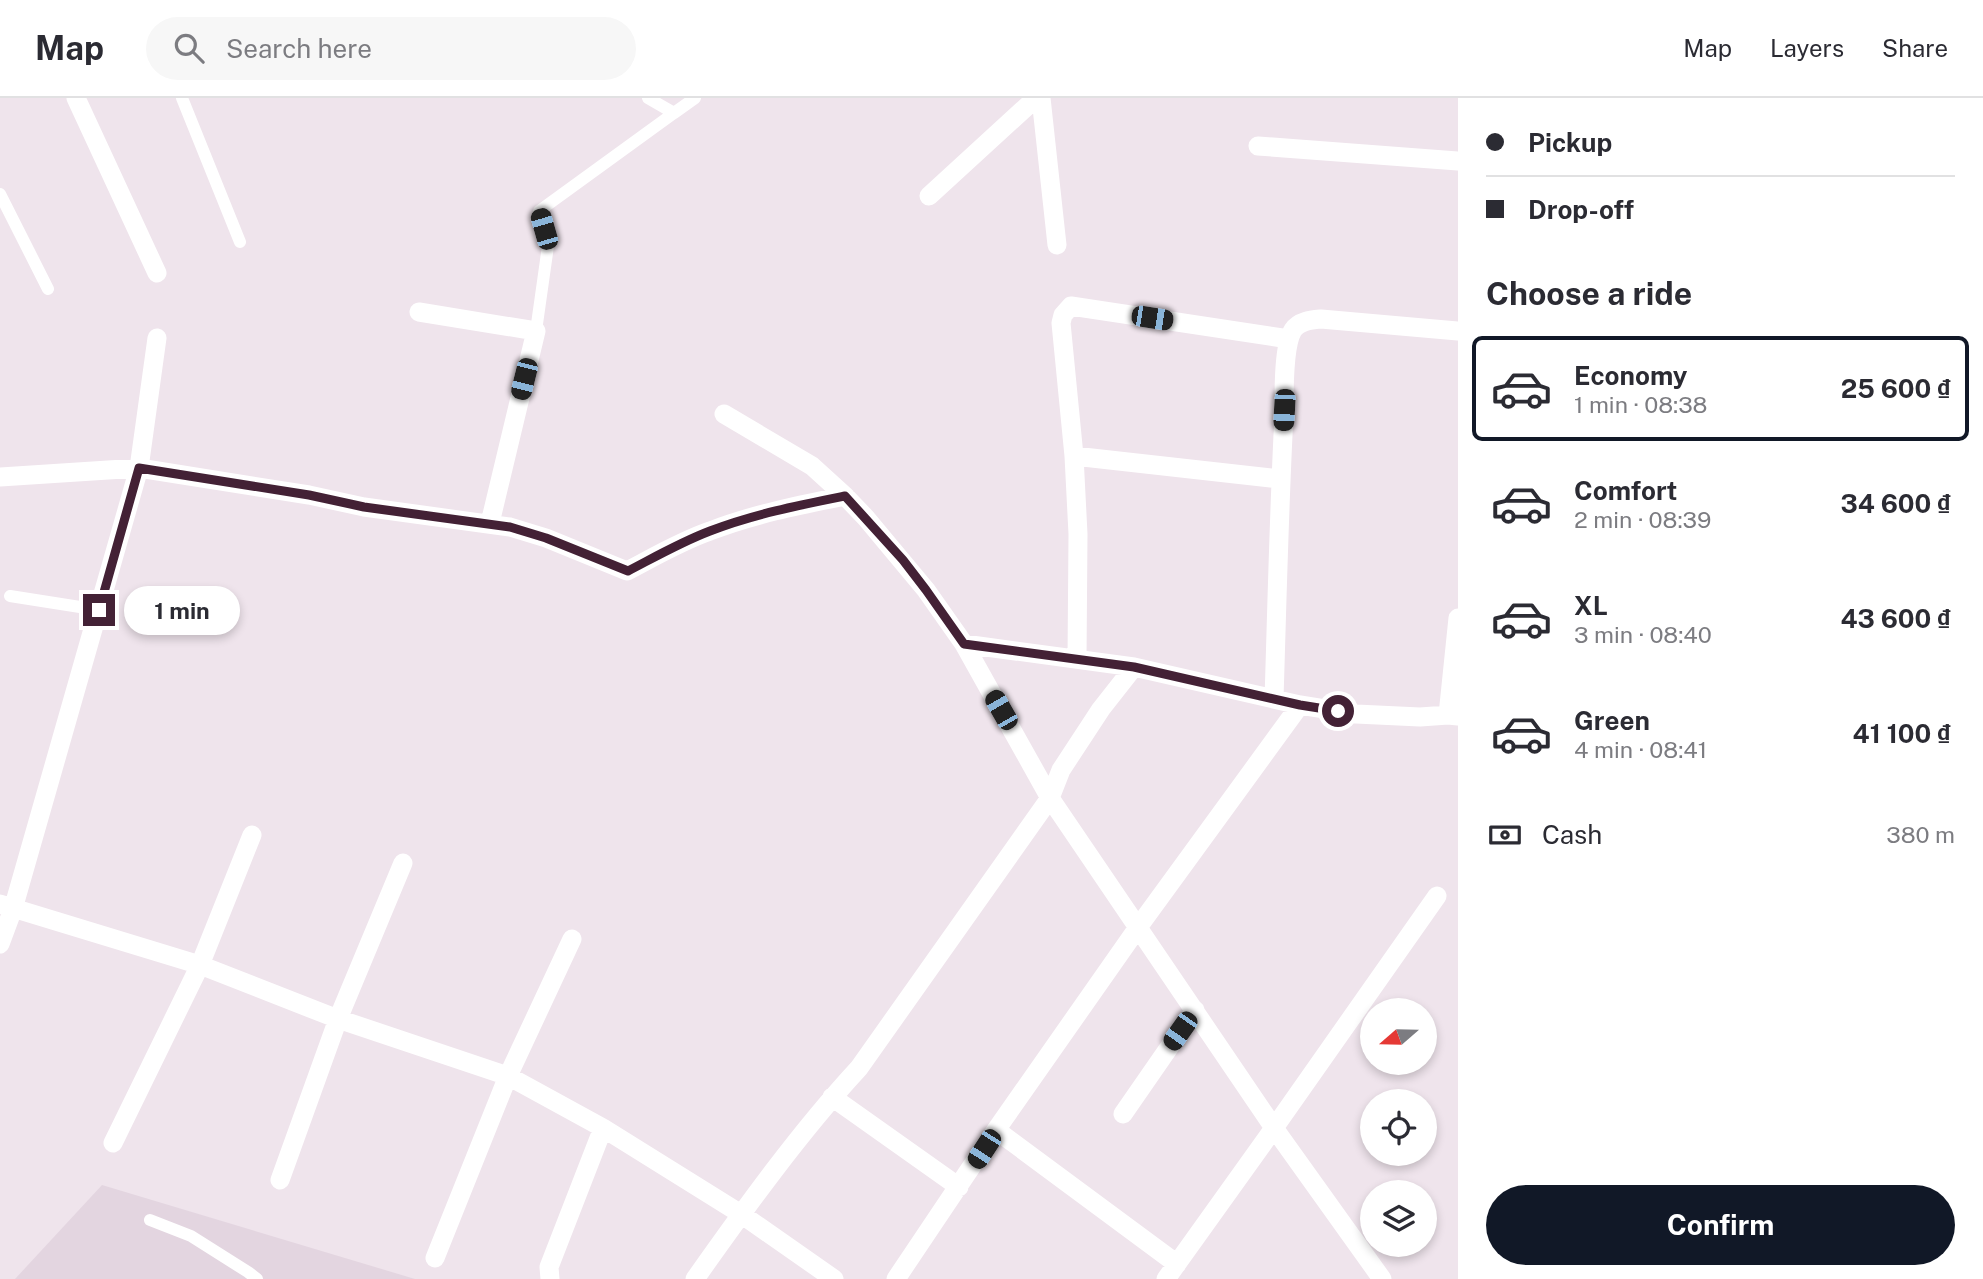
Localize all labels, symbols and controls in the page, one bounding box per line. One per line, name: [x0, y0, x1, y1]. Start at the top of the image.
search box: [146, 17, 636, 80]
text: Map: [35, 29, 104, 67]
icon: search: [170, 29, 208, 67]
text: Search here: [226, 33, 372, 64]
text: Map: [1683, 34, 1732, 62]
text: Layers: [1770, 34, 1844, 62]
text: Share: [1882, 34, 1948, 62]
text: Pickup: [1528, 127, 1612, 158]
text: Drop-off: [1528, 194, 1634, 225]
car: [529, 206, 560, 252]
text: Choose a ride: [1486, 275, 1692, 312]
car: [1130, 304, 1175, 332]
car: [509, 356, 540, 402]
icon: car: [1490, 357, 1553, 420]
text: Economy: [1574, 360, 1687, 391]
text: 25 600 ₫: [1841, 373, 1951, 404]
car: [1273, 388, 1296, 432]
text: 1 min · 08:38: [1574, 391, 1708, 418]
icon: car: [1490, 472, 1553, 535]
text: Comfort: [1574, 475, 1677, 506]
text: 34 600 ₫: [1841, 488, 1951, 519]
text: 2 min · 08:39: [1574, 506, 1711, 533]
callout: 1 min: [124, 586, 239, 634]
icon: car: [1490, 587, 1553, 650]
text: XL: [1574, 590, 1608, 621]
route end: [83, 594, 115, 626]
text: 1 min: [154, 597, 210, 624]
text: 43 600 ₫: [1840, 603, 1951, 634]
text: 3 min · 08:40: [1574, 621, 1712, 648]
car: [982, 687, 1021, 733]
route start: [1322, 695, 1354, 727]
icon: car: [1490, 702, 1553, 765]
text: Green: [1574, 705, 1650, 736]
text: 41 100 ₫: [1853, 718, 1951, 749]
text: 4 min · 08:41: [1574, 736, 1707, 763]
icon: cash: [1486, 816, 1524, 854]
text: Cash: [1542, 819, 1602, 850]
text: 380 m: [1886, 821, 1955, 848]
north arrow: [1360, 998, 1437, 1074]
map controls: [1360, 998, 1437, 1257]
car: [1160, 1008, 1201, 1054]
button: locate: [1360, 1089, 1437, 1166]
car: [964, 1126, 1005, 1172]
button: layers: [1360, 1180, 1437, 1257]
button: Confirm: [1486, 1185, 1955, 1265]

